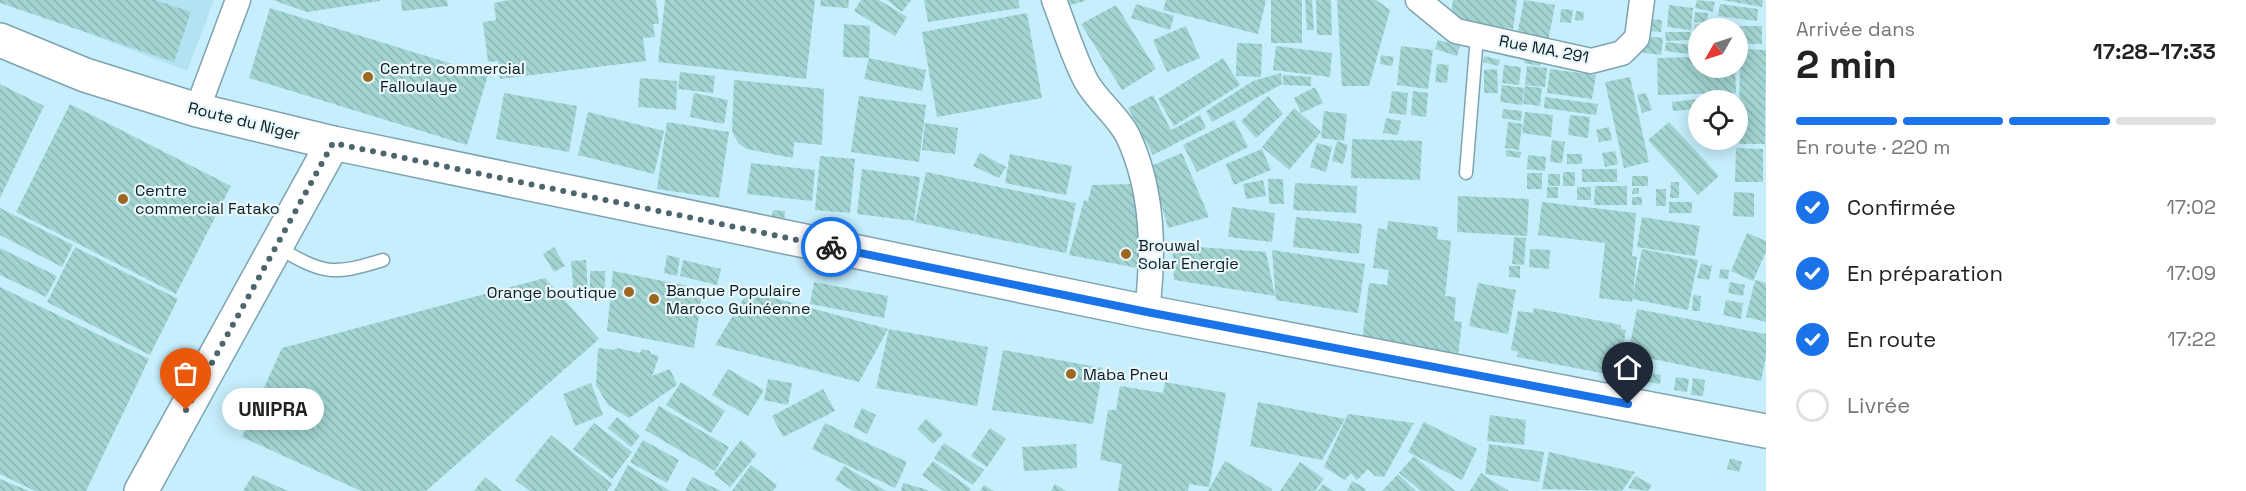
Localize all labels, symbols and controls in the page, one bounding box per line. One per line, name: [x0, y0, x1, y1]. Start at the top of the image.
text: Arrivée dans: [1796, 16, 1915, 42]
north arrow: [1688, 18, 1748, 78]
map controls: [1688, 18, 1748, 150]
street label: Rue MA. 291: [1497, 30, 1591, 68]
text: 17:28–17:33: [2093, 37, 2216, 65]
text: 2 min: [1796, 40, 1897, 89]
place label: Centre commercial Falloulaye: [380, 58, 525, 97]
marker: Centre commercial Falloulaye: [361, 70, 375, 84]
button: locate: [1688, 90, 1748, 150]
street label: Route du Niger: [186, 97, 302, 145]
text: En route · 220 m: [1796, 134, 1950, 160]
place label: Centre commercial Fatako: [135, 180, 280, 219]
icon: check: [1796, 191, 1829, 224]
marker: Centre commercial Fatako: [116, 192, 130, 206]
text: Confirmée: [1847, 193, 1956, 221]
text: 17:02: [2166, 194, 2216, 220]
courier: [801, 217, 861, 277]
icon: bike: [815, 231, 848, 264]
place label: Brouwal Solar Energie: [1138, 235, 1239, 274]
marker: Brouwal Solar Energie: [1119, 247, 1133, 261]
icon: check: [1796, 257, 1829, 290]
text: En préparation: [1847, 259, 2003, 287]
text: 17:09: [2166, 260, 2216, 286]
place label: Banque Populaire Maroco Guinéenne: [666, 280, 810, 319]
place label: Orange boutique: [487, 282, 617, 303]
marker: Orange boutique: [622, 285, 636, 299]
marker: Banque Populaire Maroco Guinéenne: [647, 292, 661, 306]
icon: check: [1796, 323, 1829, 356]
text: En route: [1847, 325, 1936, 353]
text: 17:22: [2167, 326, 2216, 352]
pin: [1602, 342, 1653, 404]
pin: [160, 348, 211, 410]
icon: home: [1611, 351, 1644, 384]
icon: bag: [169, 357, 202, 390]
place label: Maba Pneu: [1083, 364, 1168, 385]
marker: Maba Pneu: [1064, 367, 1078, 381]
callout: UNIPRA: [222, 389, 324, 431]
text: Livrée: [1847, 391, 1910, 419]
text: UNIPRA: [238, 396, 308, 422]

